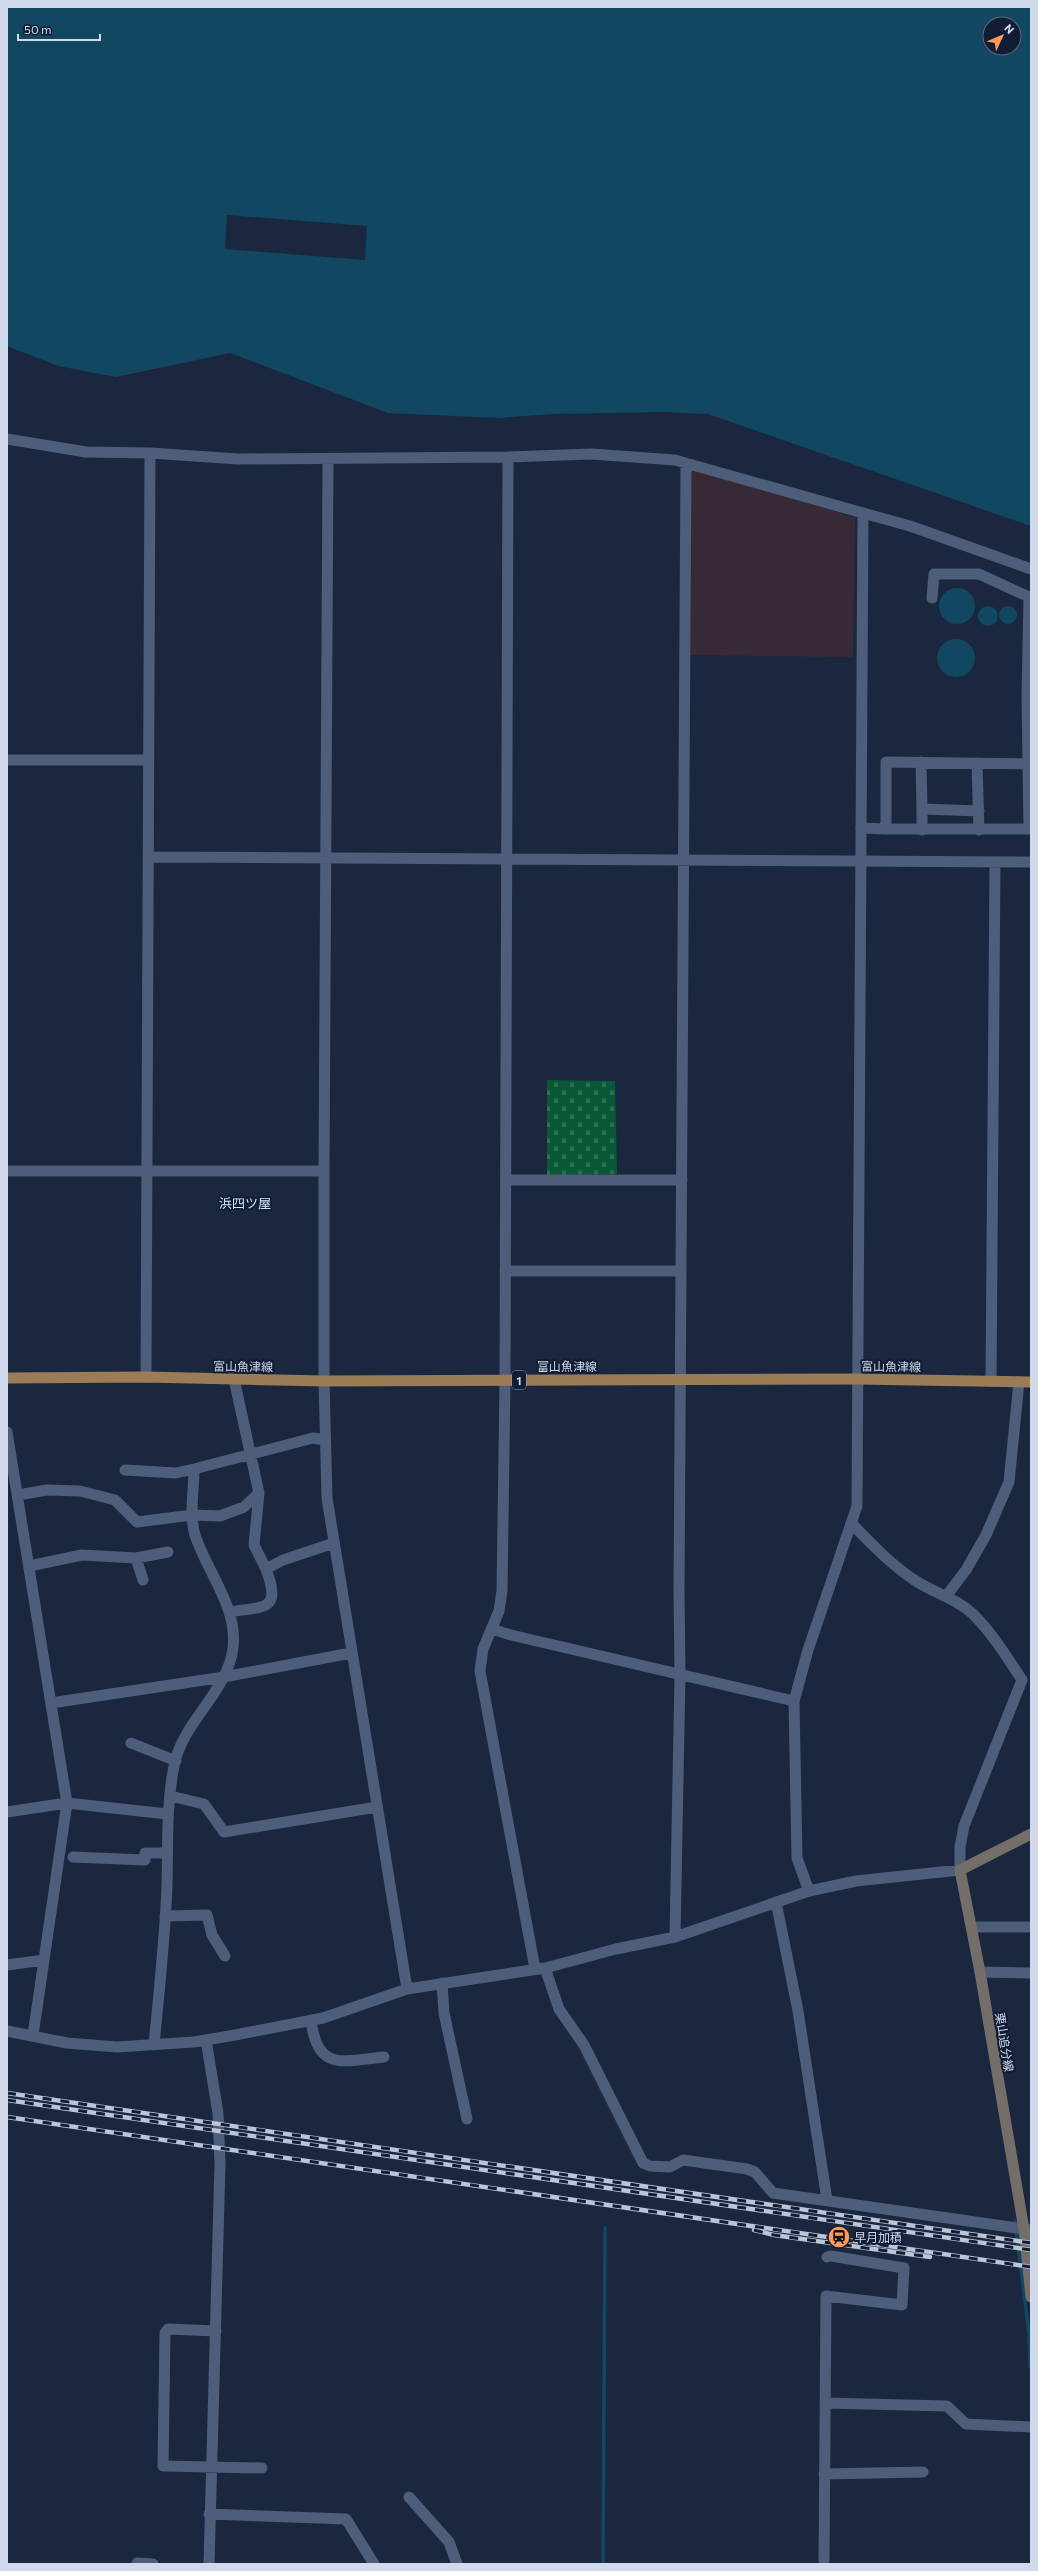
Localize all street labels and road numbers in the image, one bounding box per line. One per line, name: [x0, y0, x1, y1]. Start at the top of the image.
street label: 富山魚津線: [213, 1358, 273, 1374]
street label: 富山魚津線: [861, 1358, 921, 1374]
street label: 富山魚津線: [537, 1359, 597, 1373]
road number: 1: [512, 1371, 526, 1389]
street label: 栗山追分線: [993, 2011, 1017, 2073]

